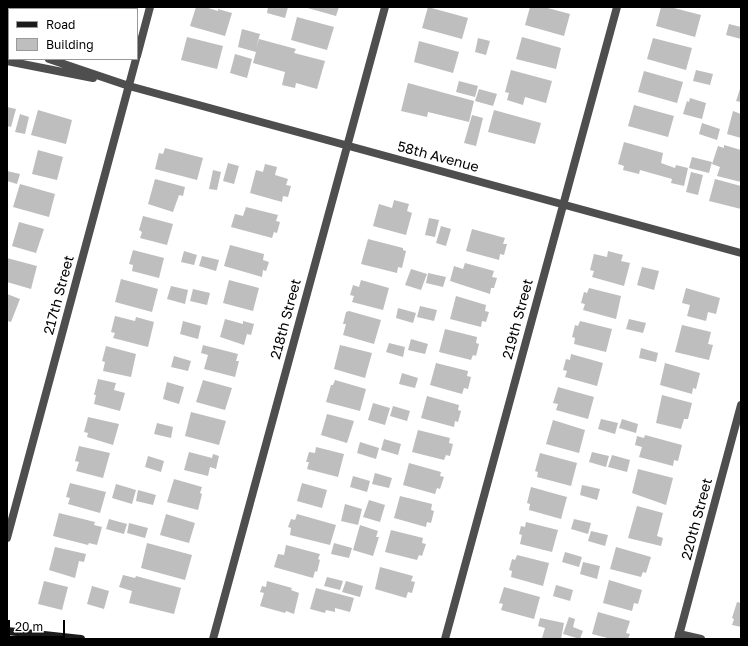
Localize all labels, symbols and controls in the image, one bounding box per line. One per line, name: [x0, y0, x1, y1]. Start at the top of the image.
legend: [8, 8, 138, 60]
text: Road: [46, 17, 75, 32]
text: Building: [46, 37, 94, 52]
street label: 58th Avenue: [395, 138, 481, 176]
street label: 217th Street: [40, 253, 78, 337]
street label: 218th Street: [267, 277, 305, 361]
street label: 219th Street: [499, 277, 537, 361]
street label: 220th Street: [678, 476, 716, 562]
scale bar: [10, 612, 67, 638]
text: 20 m: [15, 619, 43, 634]

